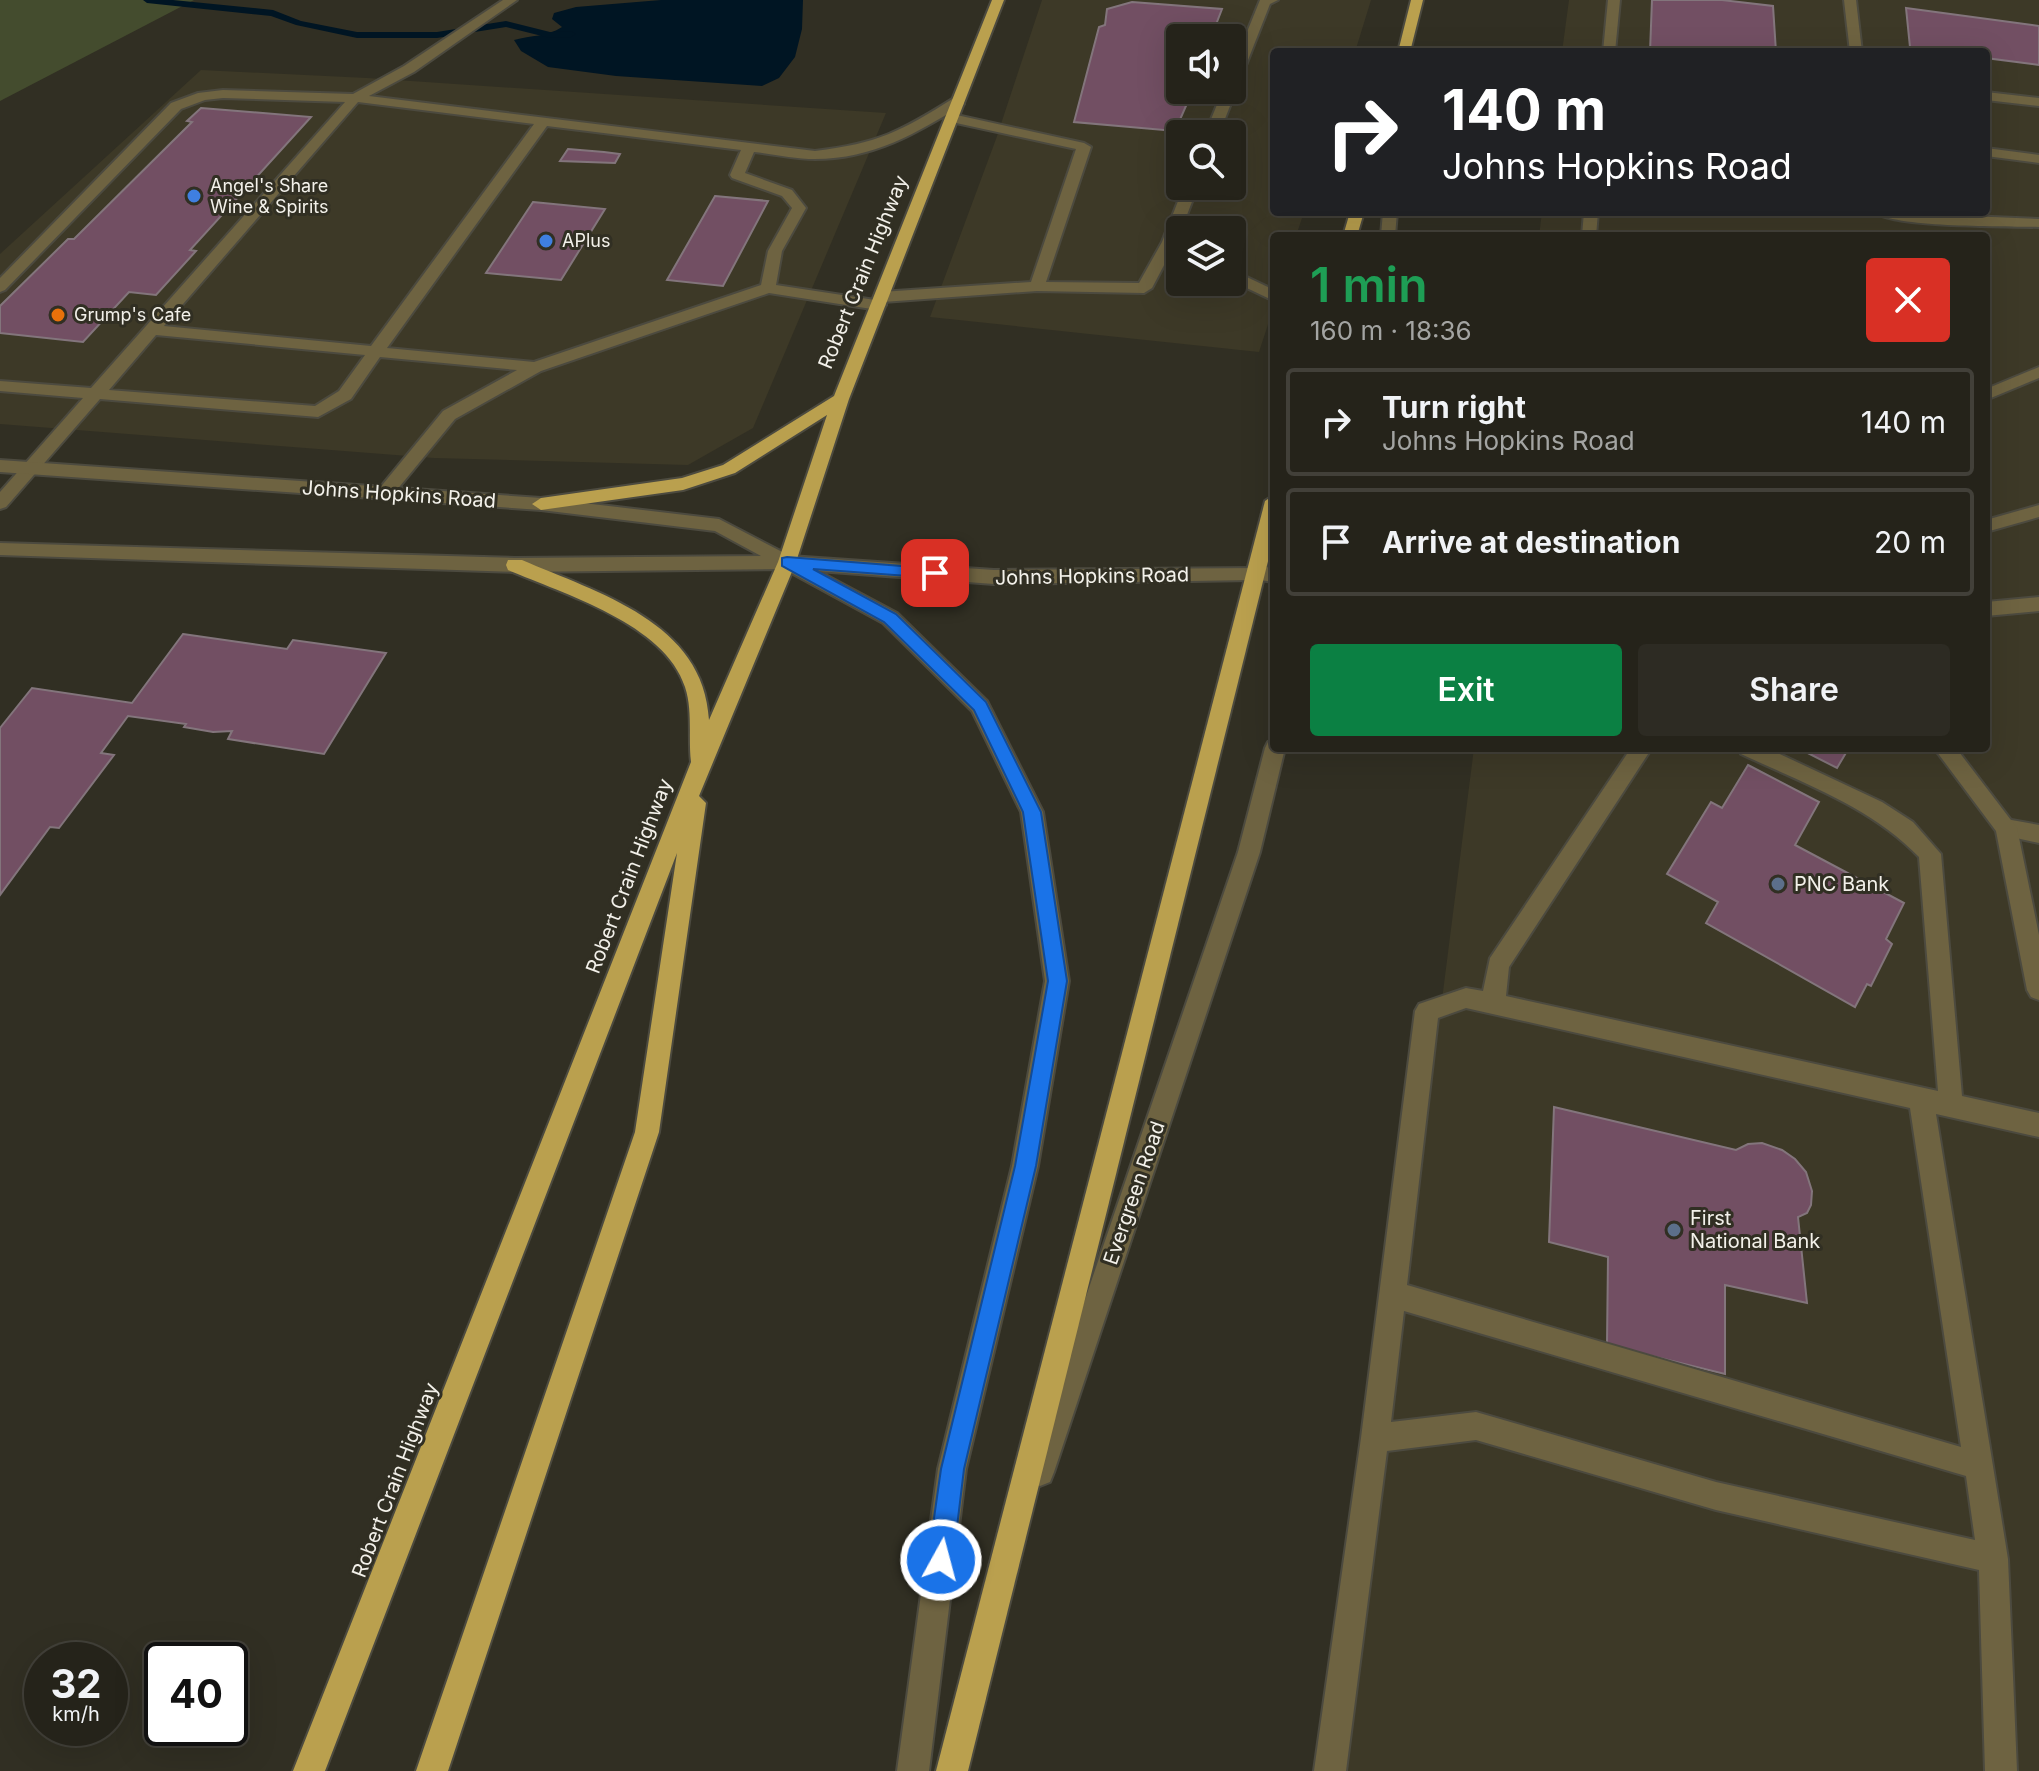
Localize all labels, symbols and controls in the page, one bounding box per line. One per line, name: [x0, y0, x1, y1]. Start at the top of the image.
map controls: [1166, 24, 1246, 296]
button: sound: [1166, 24, 1246, 104]
text: 140 m: [1442, 76, 1606, 144]
icon: right: [1310, 80, 1414, 184]
button: search: [1166, 120, 1246, 200]
text: Johns Hopkins Road: [1442, 144, 1792, 188]
street label: Robert Crain Highway: [813, 172, 913, 372]
place label: Angel's Share Wine & Spirits: [210, 175, 329, 217]
marker: Angel's Share Wine & Spirits: [185, 187, 203, 205]
button: layers: [1166, 216, 1246, 296]
place label: APlus: [562, 230, 610, 251]
marker: APlus: [537, 232, 555, 250]
text: 1 min: [1310, 255, 1428, 314]
button: close: [1866, 258, 1950, 342]
place label: Grump's Cafe: [74, 304, 191, 325]
marker: Grump's Cafe: [49, 306, 67, 324]
text: 160 m · 18:36: [1310, 315, 1472, 346]
text: Turn right: [1382, 389, 1526, 425]
icon: right: [1314, 400, 1358, 444]
text: 140 m: [1861, 404, 1946, 440]
text: Johns Hopkins Road: [1382, 425, 1635, 456]
street label: Johns Hopkins Road: [301, 475, 497, 513]
icon: arrive: [1314, 520, 1358, 564]
text: Arrive at destination: [1382, 524, 1680, 560]
text: 20 m: [1874, 524, 1946, 560]
pin: [901, 539, 969, 607]
icon: arrive: [913, 551, 957, 595]
street label: Johns Hopkins Road: [995, 562, 1189, 590]
button: Exit: [1310, 644, 1622, 736]
button: Share: [1638, 644, 1950, 736]
street label: Robert Crain Highway: [581, 775, 677, 977]
place label: PNC Bank: [1794, 872, 1889, 896]
marker: PNC Bank: [1769, 875, 1787, 893]
street label: Evergreen Road: [1098, 1118, 1170, 1268]
place label: First National Bank: [1690, 1206, 1820, 1253]
marker: First National Bank: [1665, 1221, 1683, 1239]
street label: Robert Crain Highway: [347, 1379, 443, 1581]
position arrow: [899, 1518, 983, 1602]
speed limit sign: 40: [144, 1642, 248, 1746]
text: 32: [50, 1659, 102, 1708]
text: km/h: [52, 1702, 100, 1726]

